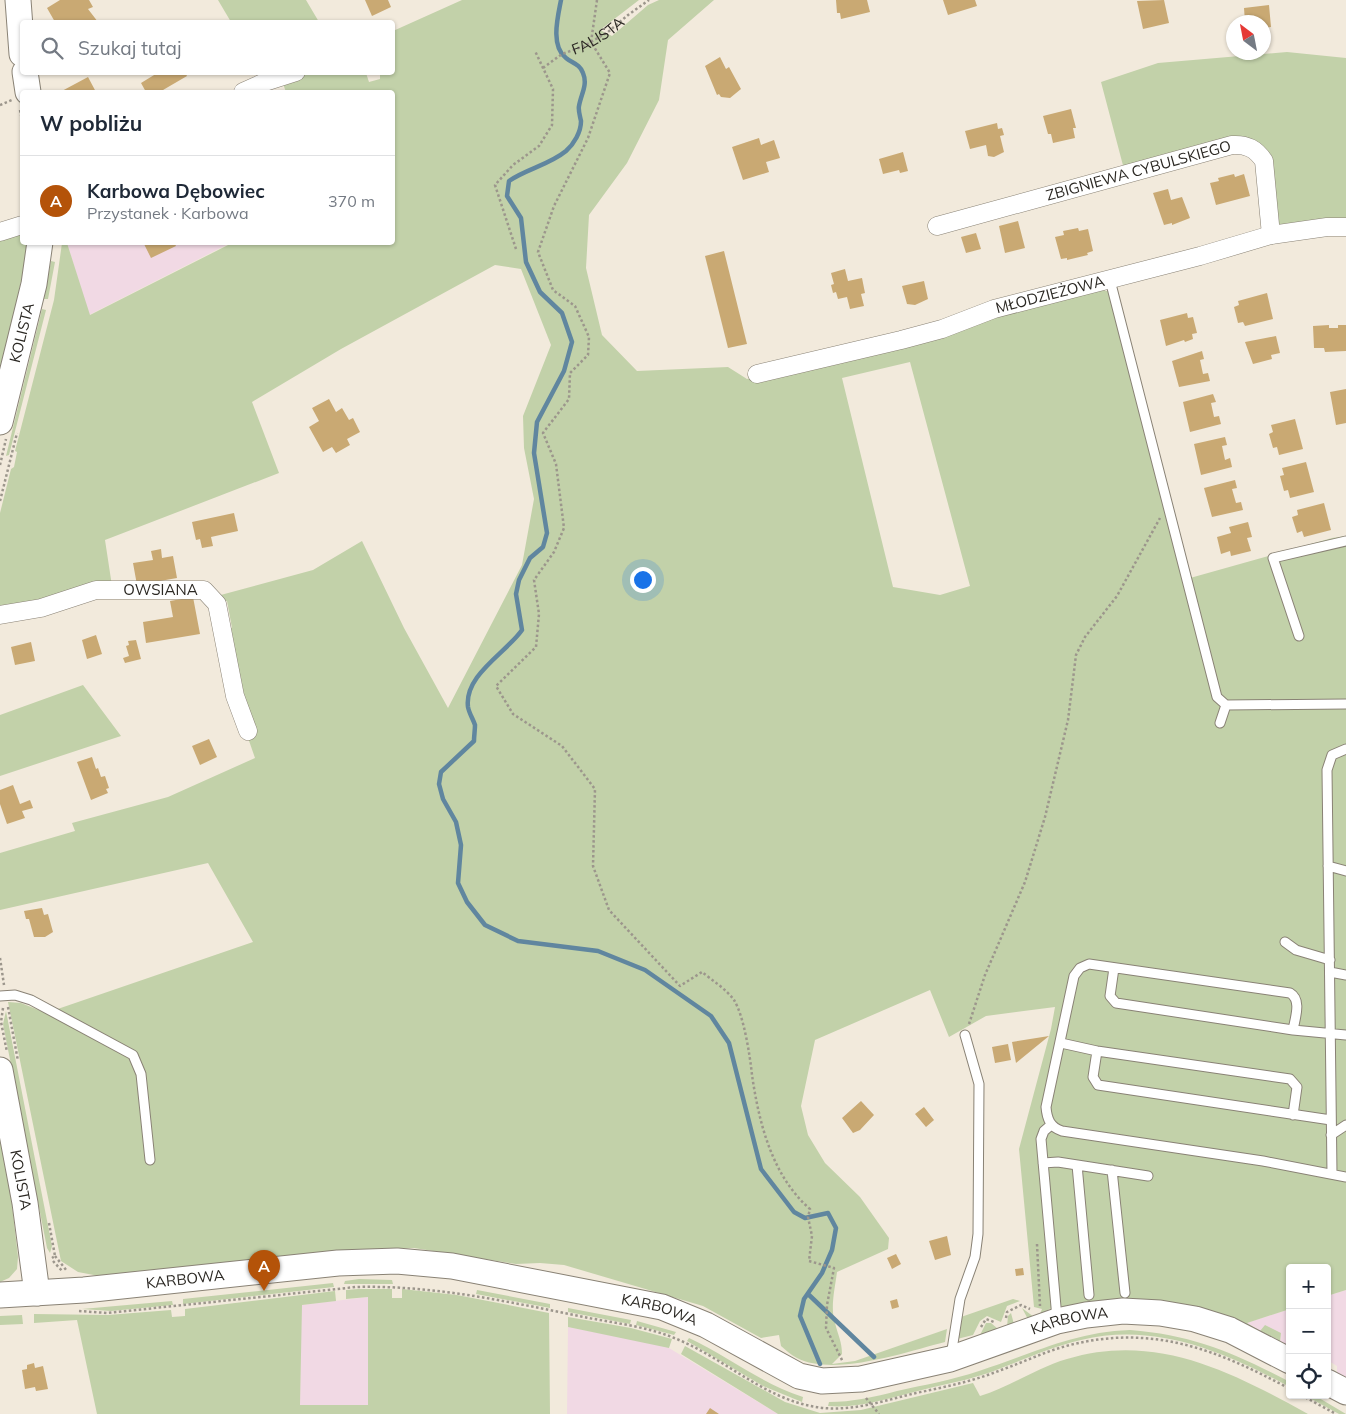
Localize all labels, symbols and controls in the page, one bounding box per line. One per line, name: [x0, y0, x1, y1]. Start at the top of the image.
street label: FALISTA: [569, 12, 628, 59]
north arrow: [1226, 15, 1271, 60]
search box: [20, 20, 395, 75]
icon: search: [38, 34, 66, 62]
text: Szukaj tutaj: [78, 36, 181, 60]
text: W pobliżu: [40, 110, 142, 136]
street label: ZBIGNIEWA CYBULSKIEGO: [1044, 136, 1233, 205]
text: Karbowa Dębowiec: [87, 179, 265, 203]
text: A: [50, 191, 62, 211]
text: 370 m: [328, 191, 375, 211]
text: Przystanek · Karbowa: [87, 203, 249, 223]
street label: MŁODZIEŻOWA: [993, 271, 1106, 317]
street label: KOLISTA: [5, 301, 38, 364]
your location: [630, 567, 656, 593]
street label: OWSIANA: [123, 580, 198, 599]
street label: KOLISTA: [6, 1148, 36, 1211]
pin: A: [248, 1250, 280, 1291]
map controls: [1286, 1264, 1331, 1399]
button: +: [1286, 1264, 1331, 1309]
street label: KARBOWA: [145, 1265, 226, 1292]
street label: KARBOWA: [620, 1289, 701, 1330]
street label: KARBOWA: [1028, 1303, 1109, 1339]
button: −: [1286, 1309, 1331, 1354]
button: locate: [1286, 1354, 1331, 1399]

